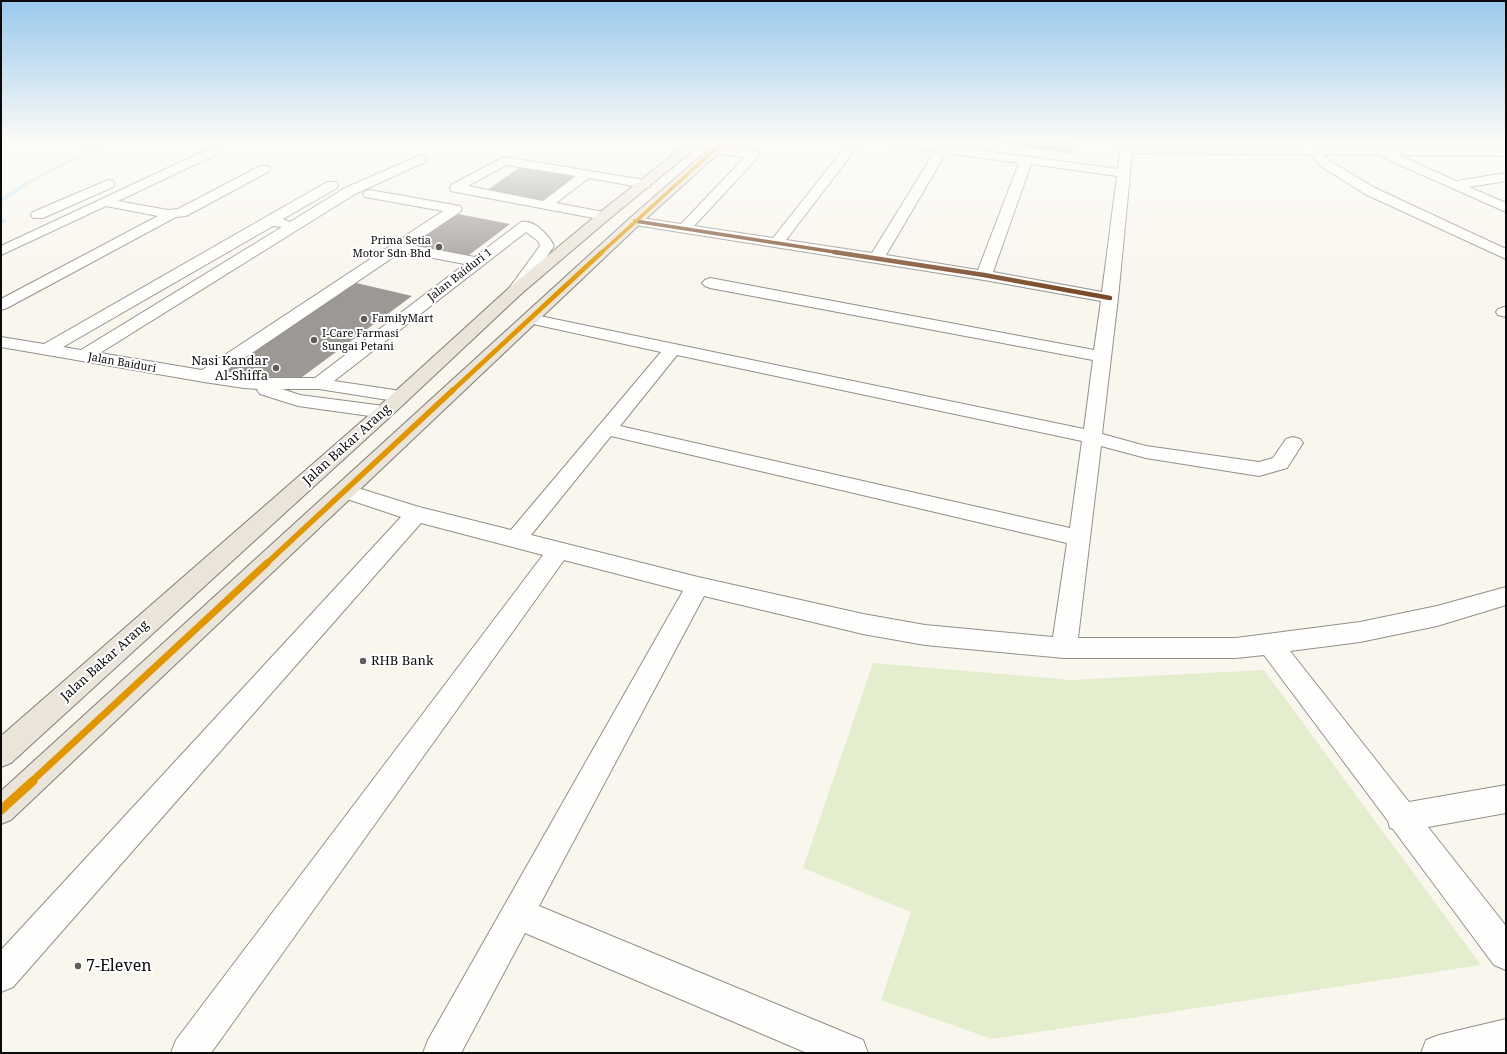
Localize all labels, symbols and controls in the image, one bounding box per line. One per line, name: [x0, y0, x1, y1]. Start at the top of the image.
place label: Prima Setia Motor Sdn Bhd: [352, 234, 431, 260]
marker: Prima Setia Motor Sdn Bhd: [434, 242, 444, 252]
street label: Jalan Baiduri 1: [425, 246, 495, 304]
place label: FamilyMart: [372, 312, 433, 326]
marker: FamilyMart: [359, 314, 369, 324]
place label: I-Care Farmasi Sungai Petani: [322, 327, 399, 353]
marker: I-Care Farmasi Sungai Petani: [309, 335, 319, 345]
street label: Jalan Baiduri: [87, 351, 157, 375]
place label: Nasi Kandar Al-Shiffa: [191, 353, 268, 384]
marker: Nasi Kandar Al-Shiffa: [271, 363, 281, 373]
street label: Jalan Bakar Arang: [300, 401, 394, 489]
street label: Jalan Bakar Arang: [58, 617, 152, 705]
place label: RHB Bank: [371, 653, 434, 669]
marker: RHB Bank: [358, 656, 368, 666]
place label: 7-Eleven: [86, 956, 152, 976]
marker: 7-Eleven: [73, 961, 83, 971]

